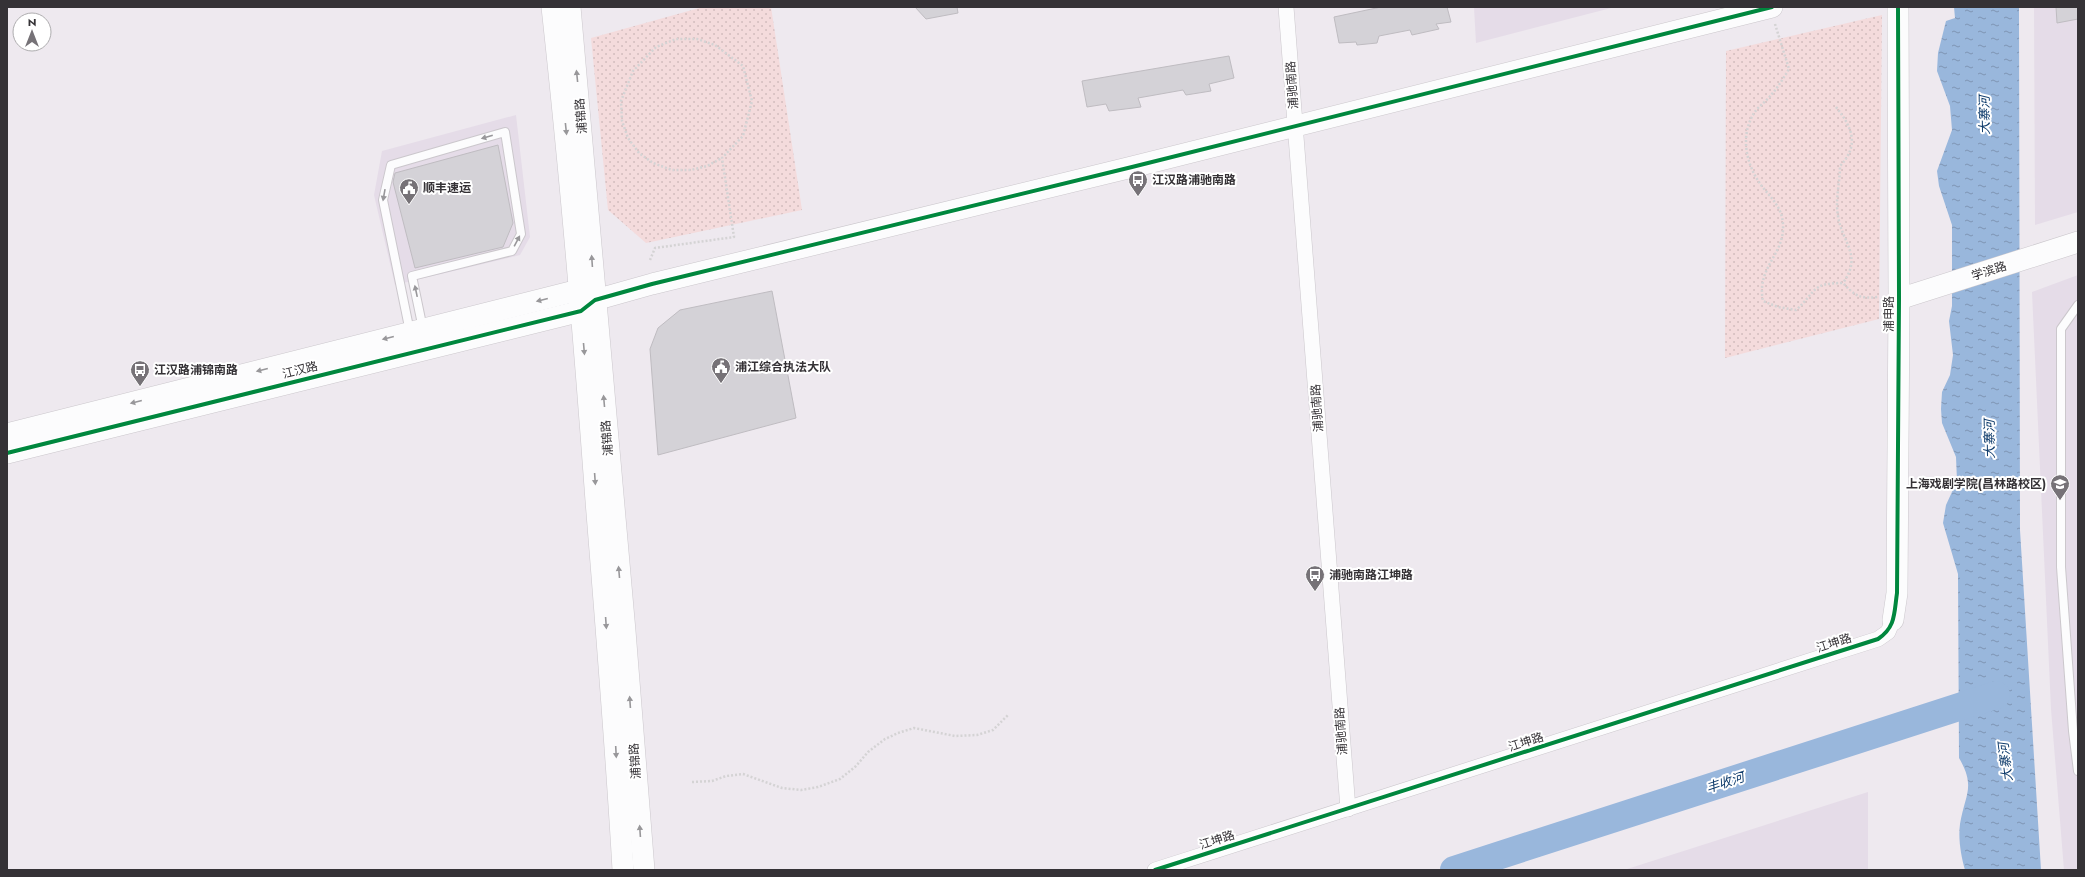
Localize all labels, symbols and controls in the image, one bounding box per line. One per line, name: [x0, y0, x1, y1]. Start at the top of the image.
north arrow: [12, 12, 52, 52]
text: N: [28, 14, 36, 30]
street label: 浦驰南路: [1281, 60, 1303, 110]
one-way arrow: [574, 70, 580, 82]
water label: 大寨河: [1975, 92, 1994, 135]
street label: 浦锦路: [570, 97, 592, 135]
one-way arrow: [562, 123, 569, 135]
one-way arrow: [480, 135, 493, 141]
bus stop icon: 江汉路浦驰南路: [1127, 169, 1149, 197]
place label: 江汉路浦驰南路: [1152, 171, 1236, 189]
public building icon: 顺丰速运: [398, 177, 420, 205]
place label: 顺丰速运: [423, 179, 471, 197]
one-way arrow: [381, 188, 387, 201]
one-way arrow: [514, 235, 521, 247]
one-way arrow: [589, 255, 596, 267]
street label: 学滨路: [1969, 257, 2009, 285]
one-way arrow: [412, 285, 418, 297]
street label: 浦申路: [1880, 296, 1898, 332]
one-way arrow: [535, 297, 547, 303]
one-way arrow: [382, 336, 395, 342]
one-way arrow: [581, 343, 588, 355]
public building icon: 浦江综合执法大队: [710, 356, 732, 384]
street label: 江汉路: [280, 357, 320, 383]
place label: 浦江综合执法大队: [735, 358, 831, 376]
bus stop icon: 江汉路浦锦南路: [129, 359, 151, 387]
place label: 江汉路浦锦南路: [154, 361, 238, 379]
one-way arrow: [256, 367, 268, 373]
street label: 浦驰南路: [1306, 383, 1328, 433]
one-way arrow: [601, 395, 607, 407]
one-way arrow: [130, 399, 142, 405]
water label: 大寨河: [1980, 416, 1999, 459]
street label: 浦锦路: [596, 419, 618, 457]
one-way arrow: [591, 473, 598, 485]
school or university icon: 上海戏剧学院(昌林路校区): [2049, 473, 2071, 501]
place label: 上海戏剧学院(昌林路校区): [1906, 475, 2046, 493]
bus stop icon: 浦驰南路江坤路: [1304, 564, 1326, 592]
one-way arrow: [616, 566, 623, 578]
place label: 浦驰南路江坤路: [1329, 566, 1413, 584]
one-way arrow: [602, 617, 609, 629]
street label: 江坤路: [1814, 629, 1854, 657]
one-way arrow: [627, 695, 634, 708]
street label: 浦驰南路: [1330, 706, 1352, 756]
street label: 江坤路: [1506, 728, 1546, 756]
water label: 大寨河: [1993, 738, 2017, 782]
street label: 浦锦路: [625, 742, 645, 780]
one-way arrow: [612, 746, 619, 758]
water label: 丰收河: [1704, 766, 1749, 798]
one-way arrow: [637, 825, 644, 837]
street label: 江坤路: [1197, 826, 1237, 854]

